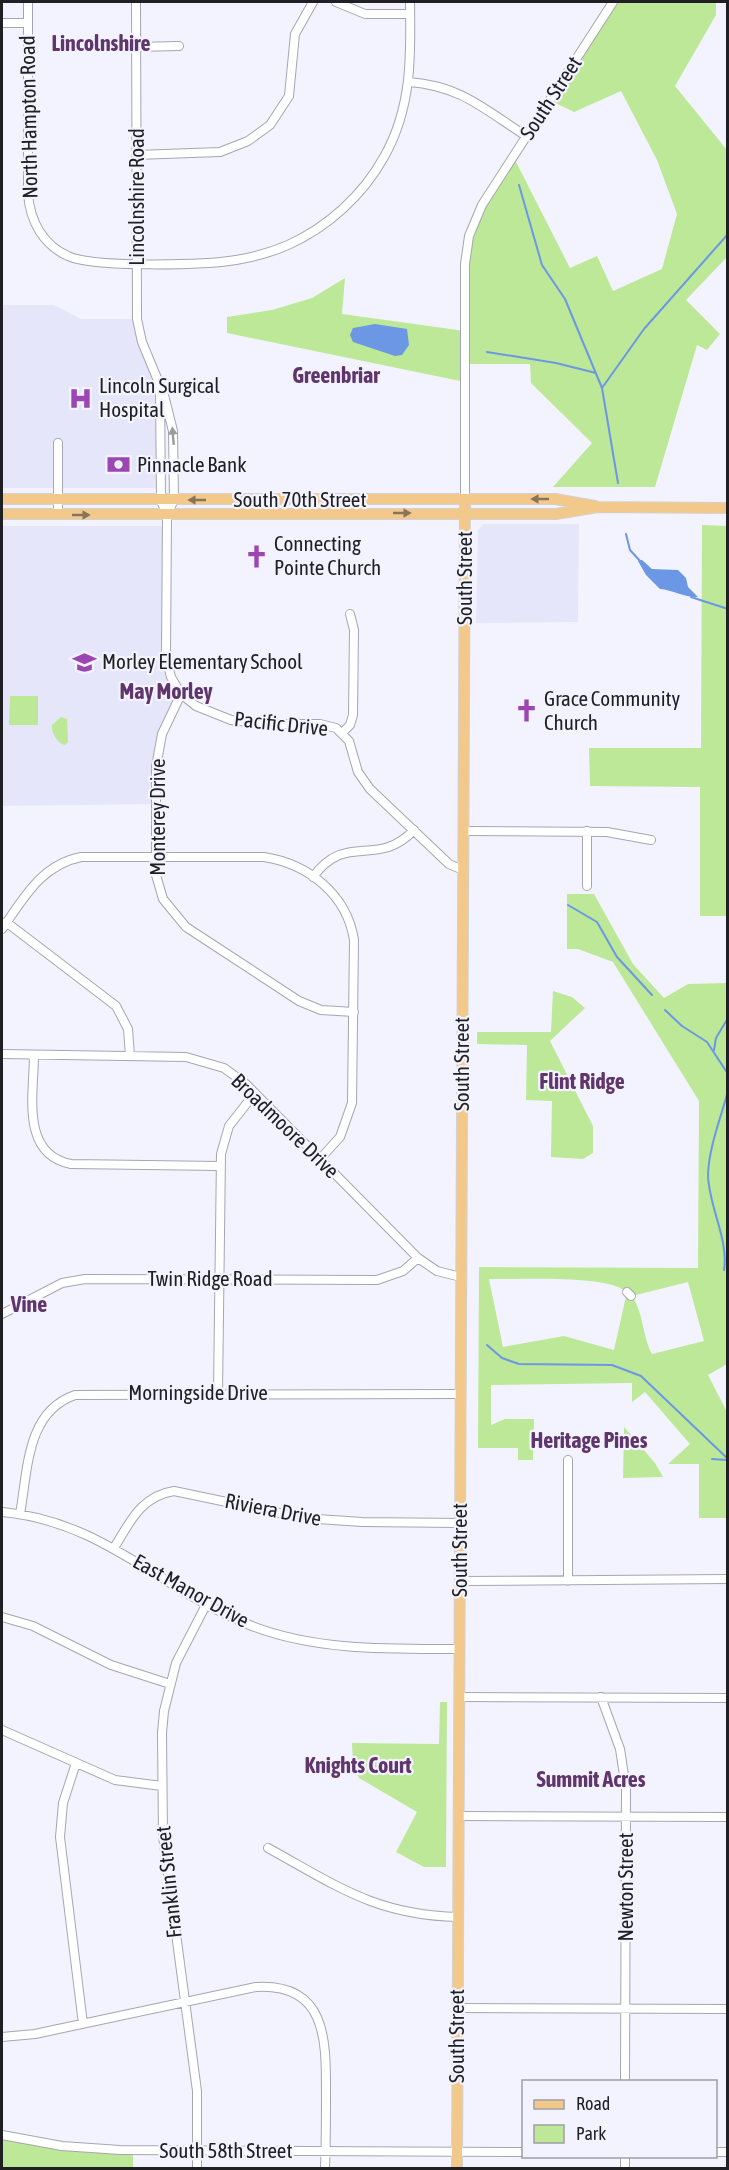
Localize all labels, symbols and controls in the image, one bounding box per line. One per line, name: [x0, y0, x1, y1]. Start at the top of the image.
district label: Lincolnshire: [51, 30, 151, 56]
street label: North Hampton Road: [15, 35, 41, 199]
street label: South Street: [514, 51, 586, 143]
street label: Lincolnshire Road: [124, 128, 148, 266]
district label: Greenbriar: [292, 362, 380, 388]
place label: Lincoln Surgical Hospital: [99, 373, 220, 421]
hospital icon: Lincoln Surgical Hospital: [68, 385, 94, 411]
one-way arrow: [168, 427, 178, 446]
bank icon: Pinnacle Bank: [106, 452, 132, 478]
place label: Pinnacle Bank: [137, 452, 247, 476]
street label: South 70th Street: [234, 487, 366, 511]
one-way arrow: [531, 494, 550, 504]
one-way arrow: [187, 495, 206, 505]
one-way arrow: [392, 508, 411, 518]
one-way arrow: [71, 510, 90, 520]
place label: Connecting Pointe Church: [274, 531, 381, 579]
street label: South Street: [452, 531, 476, 625]
church icon: Connecting Pointe Church: [243, 543, 269, 569]
school or university icon: Morley Elementary School: [71, 649, 97, 675]
place label: Morley Elementary School: [102, 649, 303, 673]
district label: May Morley: [119, 678, 213, 704]
place label: Grace Community Church: [544, 686, 681, 734]
church icon: Grace Community Church: [513, 698, 539, 724]
street label: Pacific Drive: [233, 706, 329, 740]
street label: Monterey Drive: [145, 758, 169, 876]
street label: South Street: [449, 1017, 473, 1111]
street label: Broadmoore Drive: [227, 1068, 344, 1183]
district label: Flint Ridge: [539, 1068, 625, 1094]
street label: Twin Ridge Road: [147, 1266, 273, 1290]
district label: Vine: [10, 1291, 47, 1317]
street label: Morningside Drive: [128, 1380, 268, 1404]
district label: Heritage Pines: [531, 1427, 648, 1453]
street label: Riviera Drive: [223, 1488, 323, 1530]
street label: South Street: [447, 1503, 471, 1597]
street label: East Manor Drive: [129, 1548, 254, 1632]
district label: Knights Court: [304, 1752, 412, 1778]
district label: Summit Acres: [536, 1766, 646, 1792]
street label: Franklin Street: [150, 1825, 186, 1939]
street label: Newton Street: [613, 1832, 637, 1942]
street label: South Street: [444, 1989, 468, 2083]
legend: [522, 2080, 717, 2158]
text: Road: [576, 2093, 610, 2114]
text: Park: [576, 2123, 606, 2144]
street label: South 58th Street: [160, 2138, 292, 2162]

